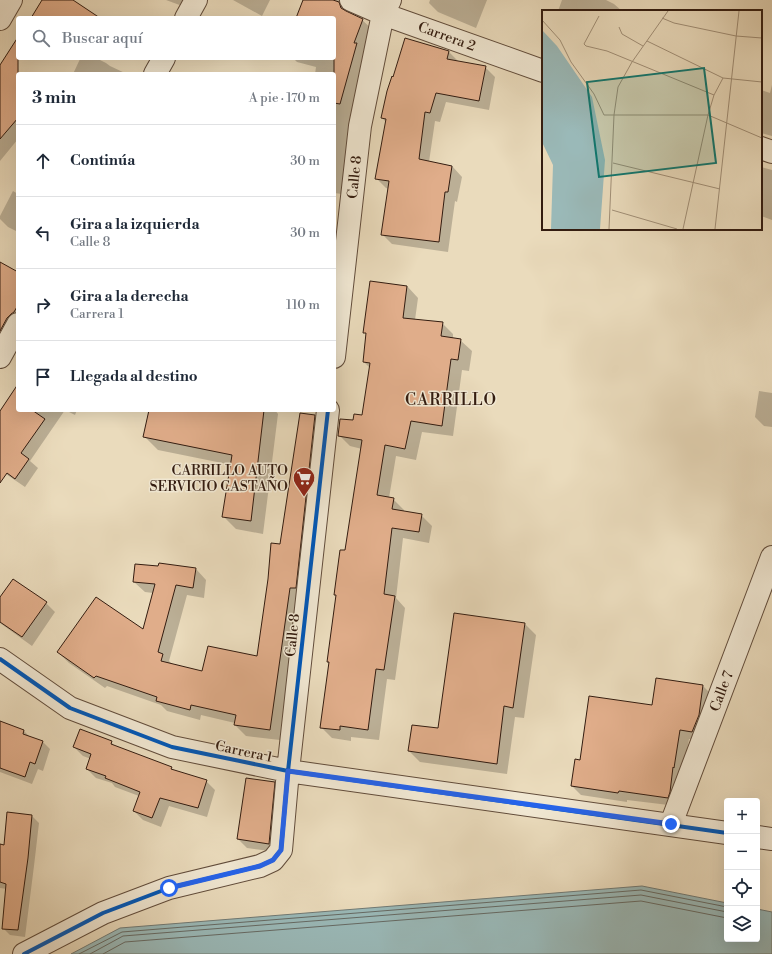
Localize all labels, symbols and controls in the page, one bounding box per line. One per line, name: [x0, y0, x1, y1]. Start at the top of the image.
inset map: [542, 10, 762, 230]
search box: [16, 16, 336, 60]
street label: Carrera 2: [415, 18, 478, 56]
icon: search: [30, 27, 52, 49]
text: Buscar aquí: [62, 29, 143, 48]
text: 3 min: [32, 87, 76, 109]
text: A pie · 170 m: [249, 90, 320, 106]
icon: ahead: [32, 150, 54, 172]
text: Continúa: [70, 151, 135, 170]
text: 30 m: [290, 153, 320, 169]
street label: Calle 8: [344, 155, 366, 200]
text: Gira a la izquierda: [70, 215, 200, 234]
icon: left: [32, 222, 54, 244]
text: 30 m: [290, 225, 320, 241]
text: Calle 8: [70, 234, 110, 250]
text: Gira a la derecha: [70, 287, 189, 306]
icon: right: [32, 294, 54, 316]
text: 110 m: [286, 297, 320, 313]
text: Carrera 1: [70, 306, 124, 322]
icon: arrive: [32, 366, 54, 388]
text: Llegada al destino: [70, 367, 198, 386]
district label: CARRILLO: [405, 390, 497, 410]
place label: CARRILLO AUTO SERVICIO CASTAÑO: [149, 462, 288, 496]
supermarket icon: CARRILLO AUTO SERVICIO CASTAÑO: [291, 465, 317, 498]
street label: Calle 8: [282, 613, 304, 658]
street label: Calle 7: [706, 669, 738, 714]
street label: Carrera 1: [214, 737, 274, 767]
map controls: [724, 798, 760, 942]
button: +: [724, 798, 760, 834]
route end: [662, 815, 680, 833]
button: −: [724, 834, 760, 870]
button: locate: [724, 870, 760, 906]
route start: [160, 879, 178, 897]
button: layers: [724, 906, 760, 942]

